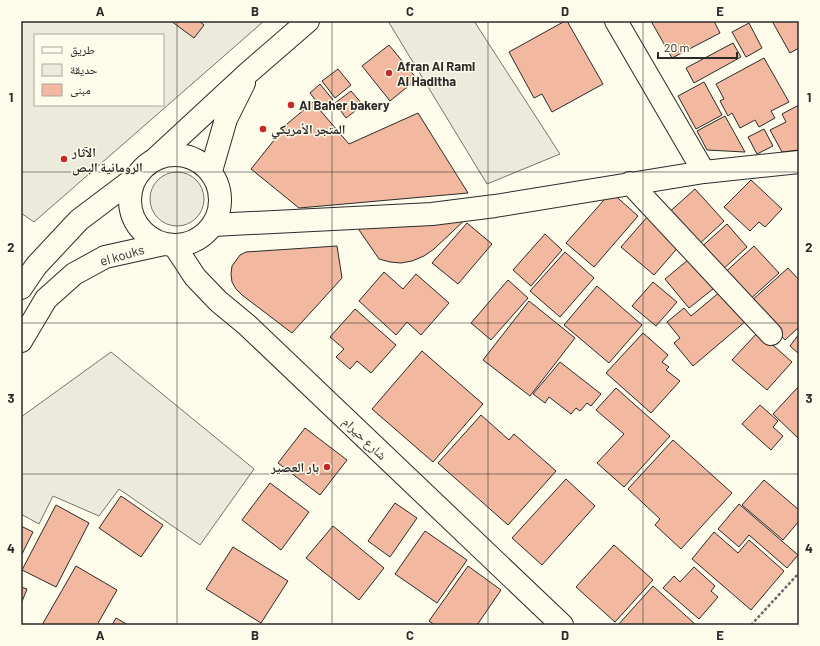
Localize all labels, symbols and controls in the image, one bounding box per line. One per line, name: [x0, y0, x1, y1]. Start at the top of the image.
text: A: [96, 3, 105, 19]
text: B: [251, 3, 259, 19]
text: C: [406, 3, 414, 19]
text: D: [561, 3, 569, 19]
text: E: [716, 3, 724, 19]
legend: [34, 34, 164, 106]
scale bar: [658, 34, 737, 60]
text: 20 m: [664, 40, 690, 54]
text: طريق: [70, 42, 95, 57]
place label: Afran Al Raml Al Haditha: [397, 58, 475, 89]
text: حديقة: [70, 62, 98, 77]
marker: Afran Al Raml Al Haditha: [384, 68, 394, 78]
text: مبنى: [70, 82, 91, 97]
text: 1: [9, 89, 13, 105]
text: 1: [807, 89, 811, 105]
place label: Al Baher bakery: [299, 97, 390, 113]
marker: Al Baher bakery: [286, 100, 296, 110]
place label: المتجر الأمريكي: [271, 121, 345, 140]
marker: المتجر الأمريكي: [258, 124, 268, 134]
place label: الآثار الرومانية البص: [71, 144, 143, 176]
marker: الآثار الرومانية البص: [59, 154, 69, 164]
text: 2: [7, 239, 15, 255]
text: 2: [805, 239, 813, 255]
street label: el kouks: [98, 241, 146, 269]
text: 3: [7, 390, 15, 406]
text: 3: [805, 390, 813, 406]
street label: شارع حيرام: [338, 413, 390, 464]
place label: بار العصير: [270, 459, 319, 475]
marker: بار العصير: [322, 462, 332, 472]
text: 4: [7, 540, 15, 556]
text: 4: [805, 540, 813, 556]
text: A: [96, 627, 105, 643]
text: B: [251, 627, 259, 643]
text: C: [406, 627, 414, 643]
text: D: [561, 627, 569, 643]
text: E: [716, 627, 724, 643]

